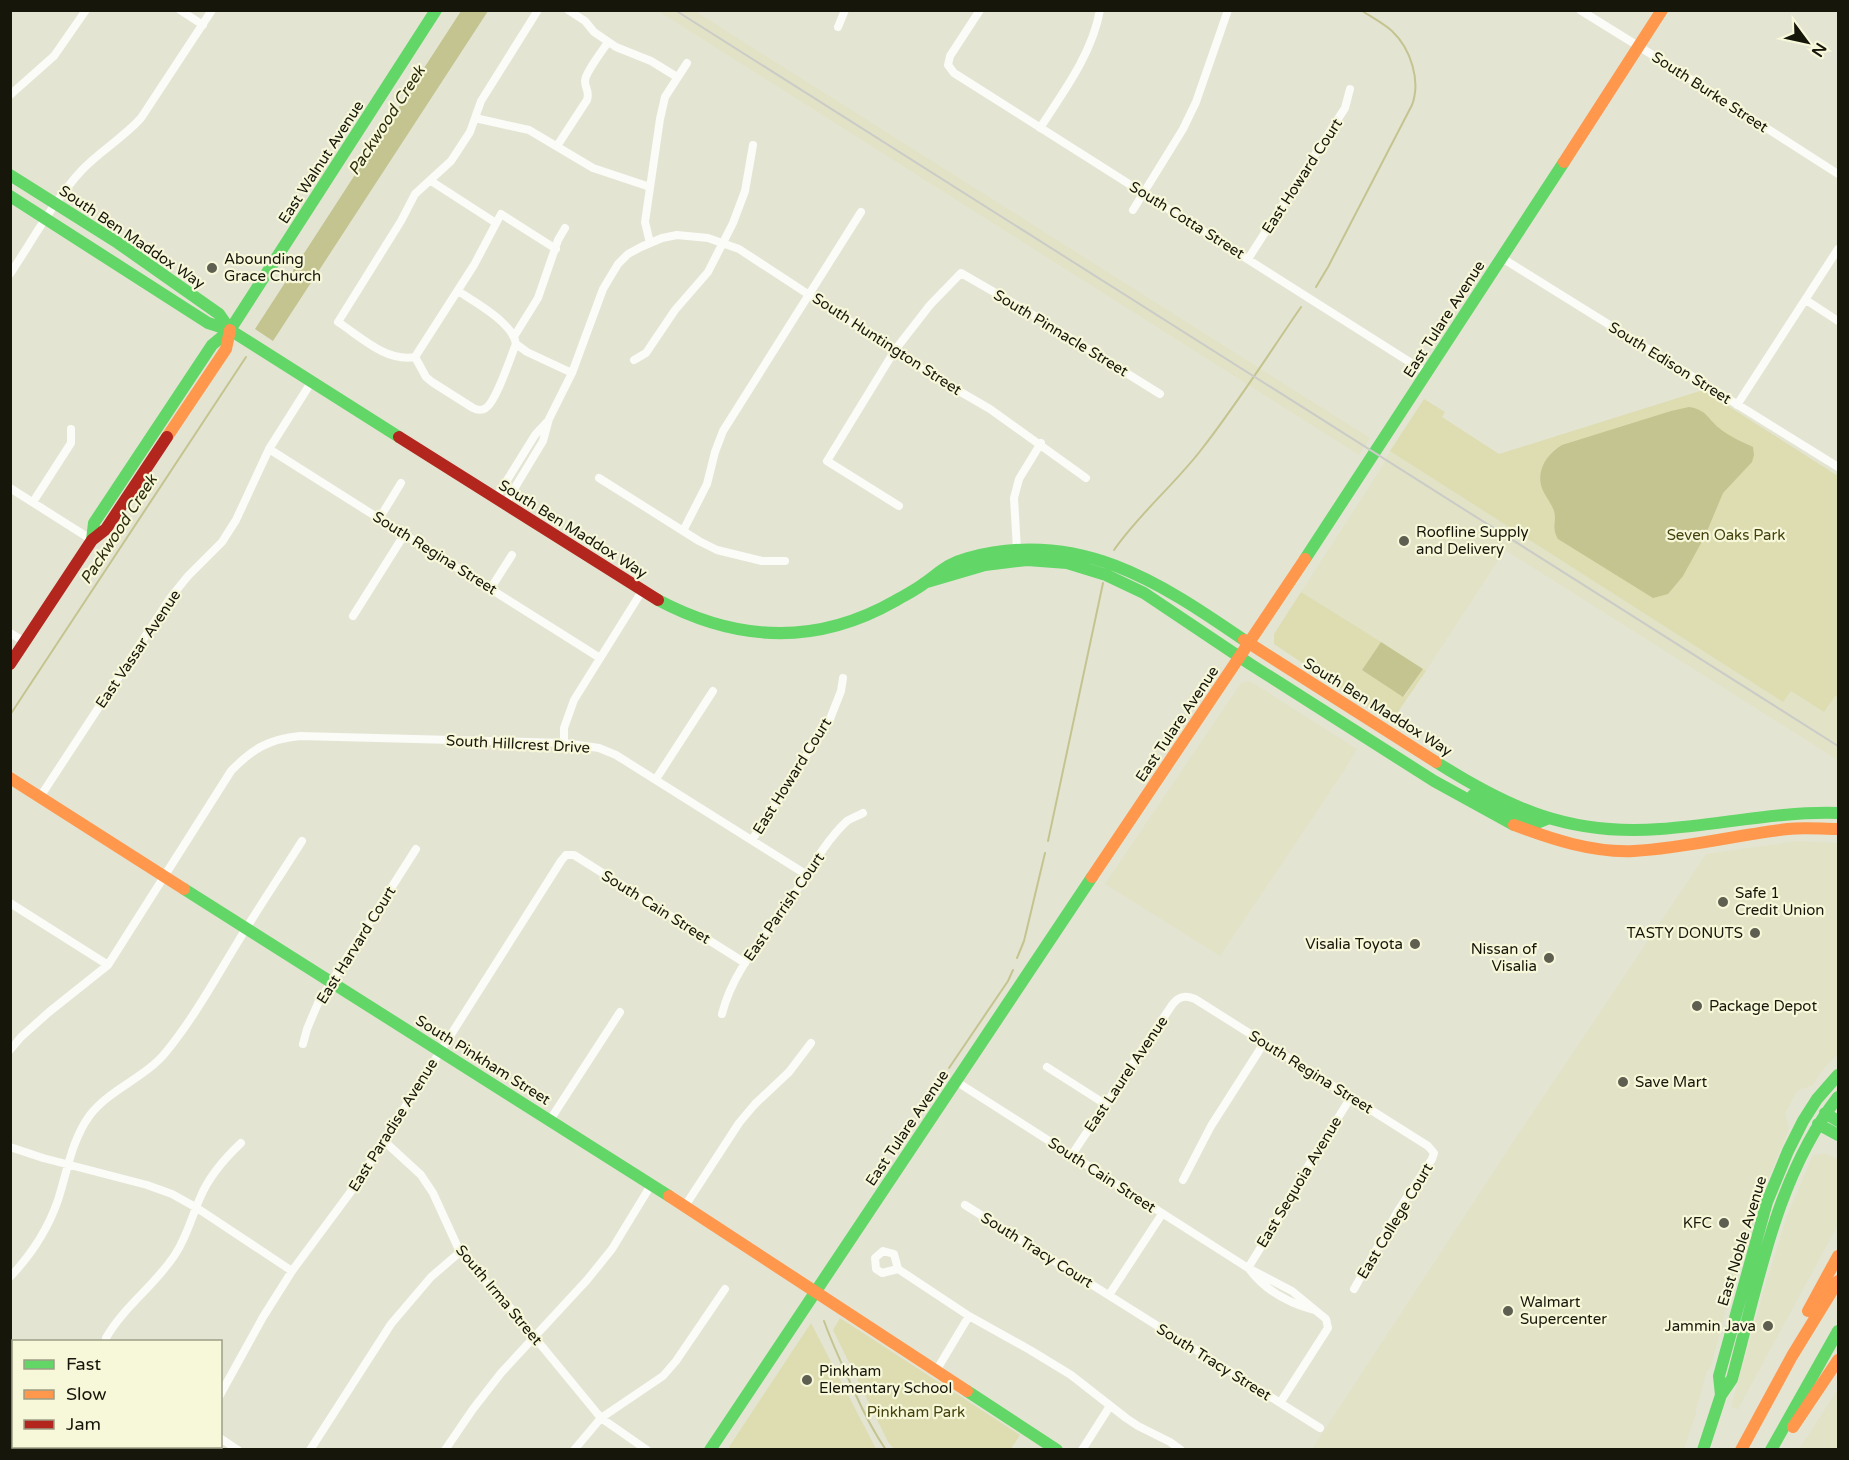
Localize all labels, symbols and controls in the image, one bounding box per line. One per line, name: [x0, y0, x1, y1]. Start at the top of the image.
north arrow: [1777, 12, 1837, 72]
text: N: [1807, 39, 1831, 60]
street label: South Burke Street: [1649, 48, 1772, 136]
water label: Packwood Creek: [344, 61, 430, 179]
street label: East Walnut Avenue: [275, 97, 367, 227]
street label: East Howard Court: [1258, 115, 1346, 237]
street label: South Cotta Street: [1126, 177, 1248, 263]
street label: South Ben Maddox Way: [56, 182, 208, 292]
place label: Abounding Grace Church: [224, 250, 321, 285]
street label: East Tulare Avenue: [1399, 257, 1489, 381]
marker: Abounding Grace Church: [205, 261, 219, 275]
street label: South Pinnacle Street: [991, 286, 1132, 380]
street label: South Huntington Street: [809, 289, 965, 399]
street label: South Edison Street: [1605, 318, 1735, 408]
water label: Packwood Creek: [76, 470, 162, 588]
street label: South Ben Maddox Way: [495, 476, 651, 582]
street label: South Regina Street: [370, 507, 501, 599]
place label: Roofline Supply and Delivery: [1416, 523, 1529, 558]
park label: Seven Oaks Park: [1667, 526, 1785, 544]
marker: Roofline Supply and Delivery: [1397, 534, 1411, 548]
street label: East Vassar Avenue: [92, 586, 184, 712]
street label: South Ben Maddox Way: [1300, 654, 1456, 760]
street label: East Tulare Avenue: [1132, 663, 1222, 785]
street label: East Howard Court: [749, 714, 835, 838]
street label: South Hillcrest Drive: [445, 731, 591, 757]
street label: East Parrish Court: [740, 849, 828, 965]
street label: South Cain Street: [598, 866, 714, 948]
street label: East Harvard Court: [313, 883, 400, 1007]
place label: Safe 1 Credit Union: [1735, 884, 1824, 919]
marker: Safe 1 Credit Union: [1716, 895, 1730, 909]
place label: TASTY DONUTS: [1626, 924, 1743, 942]
marker: TASTY DONUTS: [1748, 926, 1762, 940]
place label: Visalia Toyota: [1305, 935, 1403, 953]
marker: Visalia Toyota: [1408, 937, 1422, 951]
place label: Nissan of Visalia: [1471, 940, 1537, 975]
marker: Nissan of Visalia: [1542, 951, 1556, 965]
place label: Package Depot: [1709, 997, 1817, 1015]
marker: Package Depot: [1690, 999, 1704, 1013]
street label: South Pinkham Street: [412, 1011, 554, 1109]
street label: East Laurel Avenue: [1080, 1013, 1172, 1135]
street label: South Regina Street: [1246, 1026, 1377, 1118]
street label: East Paradise Avenue: [345, 1055, 441, 1195]
street label: East Tulare Avenue: [862, 1067, 952, 1189]
place label: Save Mart: [1635, 1073, 1707, 1091]
marker: Save Mart: [1616, 1075, 1630, 1089]
street label: East Sequoia Avenue: [1253, 1113, 1345, 1251]
street label: South Cain Street: [1045, 1133, 1159, 1217]
street label: East College Court: [1353, 1160, 1437, 1282]
street label: East Noble Avenue: [1714, 1174, 1770, 1308]
street label: South Tracy Court: [978, 1208, 1096, 1292]
place label: KFC: [1683, 1214, 1712, 1232]
marker: KFC: [1717, 1216, 1731, 1230]
street label: South Irma Street: [452, 1241, 546, 1349]
place label: Walmart Supercenter: [1520, 1293, 1607, 1328]
marker: Walmart Supercenter: [1501, 1304, 1515, 1318]
place label: Jammin Java: [1665, 1317, 1756, 1335]
marker: Jammin Java: [1761, 1319, 1775, 1333]
street label: South Tracy Street: [1153, 1320, 1275, 1405]
legend: [12, 1340, 222, 1448]
text: Fast: [66, 1353, 101, 1375]
place label: Pinkham Elementary School: [819, 1362, 952, 1397]
marker: Pinkham Elementary School: [800, 1373, 814, 1387]
text: Slow: [66, 1383, 107, 1405]
park label: Pinkham Park: [867, 1403, 965, 1421]
text: Jam: [66, 1413, 101, 1435]

